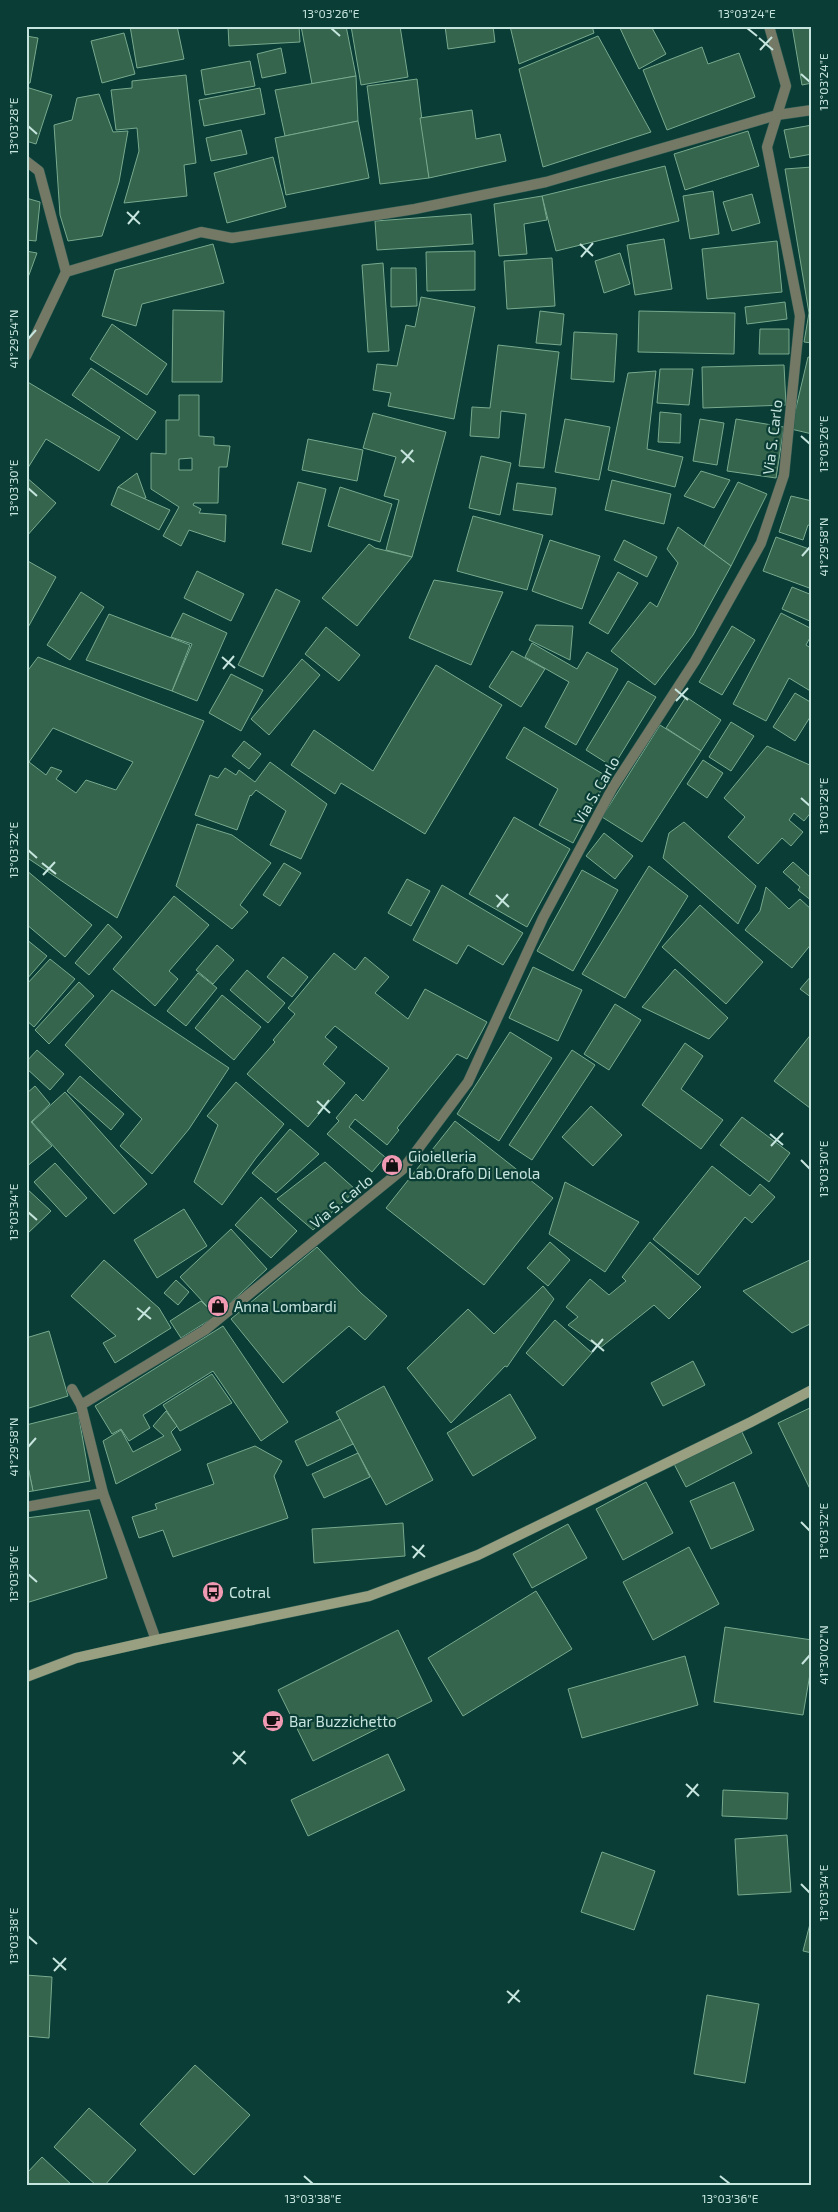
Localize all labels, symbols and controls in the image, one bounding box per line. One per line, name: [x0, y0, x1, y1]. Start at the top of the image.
text: 13°03'26"E: [303, 6, 360, 20]
text: 13°03'24"E: [718, 6, 776, 20]
text: 13°03'24"E: [816, 53, 830, 111]
text: 13°03'28"E: [6, 97, 20, 155]
text: 41°29'54"N: [6, 309, 20, 369]
street label: Via S. Carlo: [758, 398, 786, 476]
text: 13°03'26"E: [816, 415, 830, 472]
text: 13°03'30"E: [6, 459, 20, 517]
text: 41°29'58"N: [816, 517, 830, 577]
street label: Via S. Carlo: [569, 753, 623, 827]
text: 13°03'28"E: [816, 777, 830, 835]
text: 13°03'32"E: [6, 821, 20, 878]
text: 13°03'30"E: [816, 1140, 830, 1198]
place label: Gioielleria Lab.Orafo Di Lenola: [408, 1147, 540, 1182]
shop icon: Gioielleria Lab.Orafo Di Lenola: [380, 1153, 404, 1177]
street label: Via S. Carlo: [306, 1170, 376, 1232]
text: 13°03'34"E: [6, 1183, 20, 1241]
shop icon: Anna Lombardi: [206, 1294, 230, 1318]
place label: Anna Lombardi: [234, 1297, 337, 1315]
text: 41°29'58"N: [6, 1417, 20, 1477]
text: 13°03'32"E: [816, 1502, 830, 1559]
text: 13°03'36"E: [6, 1545, 20, 1602]
bus stop icon: Cotral: [201, 1580, 225, 1604]
place label: Cotral: [229, 1583, 271, 1601]
text: 41°30'02"N: [816, 1625, 830, 1685]
cafe icon: Bar Buzzichetto: [261, 1709, 285, 1733]
place label: Bar Buzzichetto: [289, 1712, 397, 1730]
text: 13°03'34"E: [816, 1864, 830, 1922]
text: 13°03'38"E: [6, 1907, 20, 1965]
text: 13°03'38"E: [284, 2191, 342, 2205]
text: 13°03'36"E: [702, 2191, 759, 2205]

